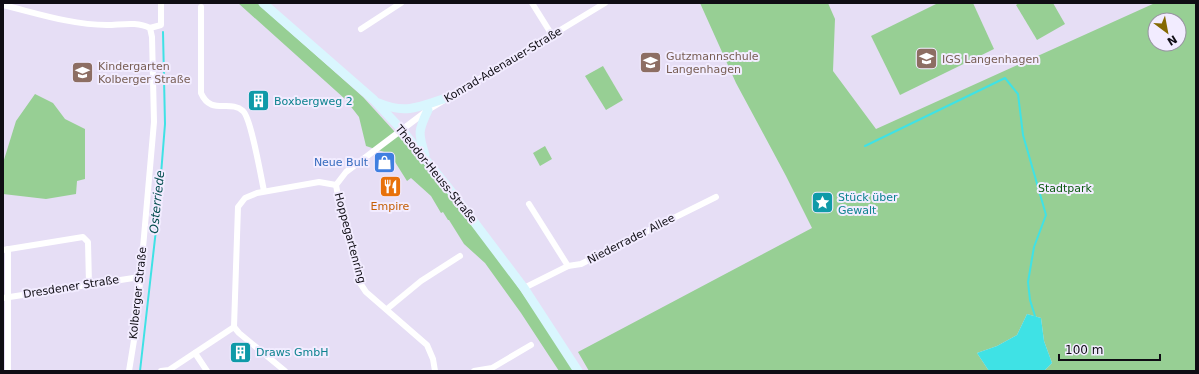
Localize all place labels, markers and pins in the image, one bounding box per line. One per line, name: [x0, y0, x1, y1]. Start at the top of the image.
school or university icon: IGS Langenhagen: [913, 46, 939, 72]
school or university icon: Gutzmannschule Langenhagen: [637, 49, 663, 75]
place label: Gutzmannschule Langenhagen: [666, 50, 759, 76]
place label: IGS Langenhagen: [942, 53, 1039, 66]
school or university icon: Kindergarten Kolberger Straße: [70, 59, 96, 85]
place label: Kindergarten Kolberger Straße: [98, 60, 191, 86]
building icon: Boxbergweg 2: [246, 88, 272, 114]
place label: Boxbergweg 2: [274, 95, 353, 108]
shop icon: Neue Bult: [371, 149, 397, 175]
place label: Neue Bult: [314, 156, 369, 169]
restaurant icon: Empire: [377, 173, 403, 199]
place icon: Stück über Gewalt: [809, 190, 835, 216]
place label: Stück über Gewalt: [838, 191, 898, 217]
place label: Empire: [371, 200, 410, 213]
building icon: Draws GmbH: [227, 339, 253, 365]
place label: Draws GmbH: [256, 346, 328, 359]

